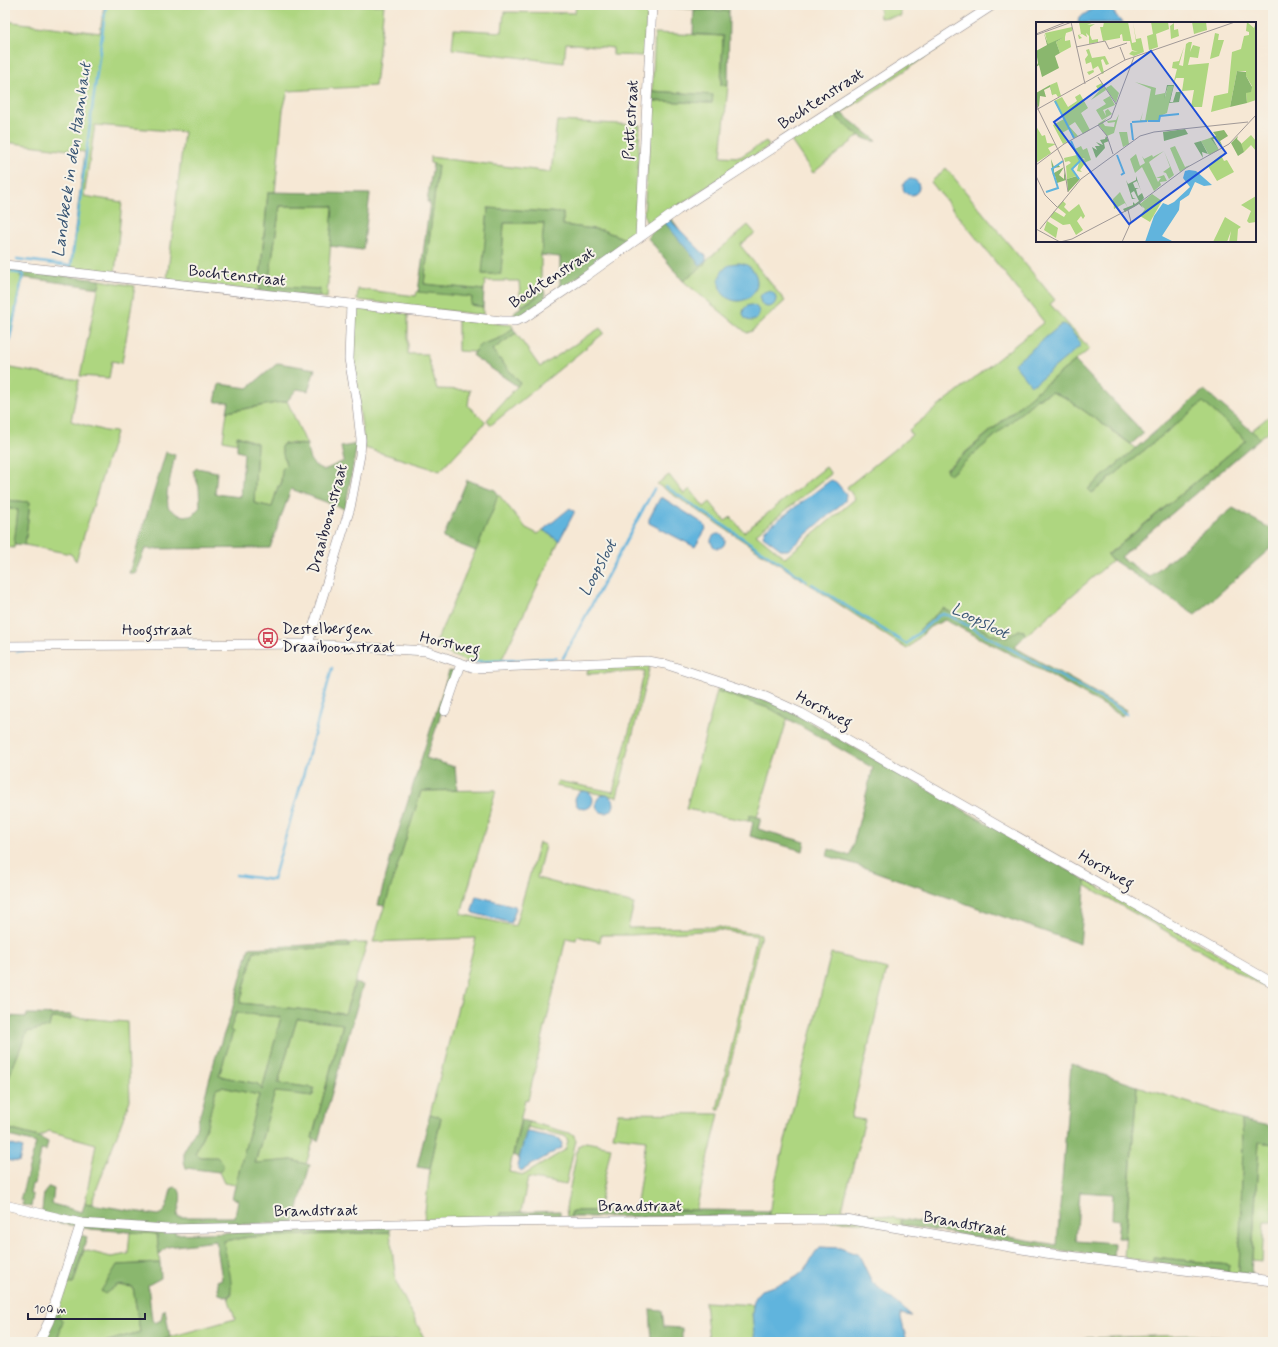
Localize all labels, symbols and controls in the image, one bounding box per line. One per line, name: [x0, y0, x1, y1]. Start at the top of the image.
inset map: [1036, 22, 1256, 242]
water label: Landbeek in den Haanhaut: [47, 60, 97, 259]
street label: Bochtenstraat: [774, 64, 868, 134]
street label: Puttestraat: [618, 79, 644, 161]
street label: Bochtenstraat: [505, 243, 599, 313]
street label: Bochtenstraat: [187, 260, 287, 292]
street label: Draaiboomstraat: [303, 462, 353, 576]
water label: Loopsloot: [574, 534, 623, 600]
water label: Loopsloot: [948, 598, 1014, 645]
place label: Destelbergen Draaiboomstraat: [282, 619, 395, 658]
street label: Hoogstraat: [122, 620, 192, 642]
bus stop icon: Destelbergen Draaiboomstraat: [257, 627, 279, 649]
street label: Horstweg: [417, 627, 482, 662]
street label: Horstweg: [791, 686, 856, 735]
street label: Horstweg: [1074, 846, 1138, 895]
street label: Brandstraat: [598, 1196, 682, 1217]
street label: Brandstraat: [274, 1200, 358, 1222]
street label: Brandstraat: [922, 1206, 1008, 1242]
scale bar: [28, 1295, 145, 1321]
text: 100 m: [34, 1302, 66, 1318]

